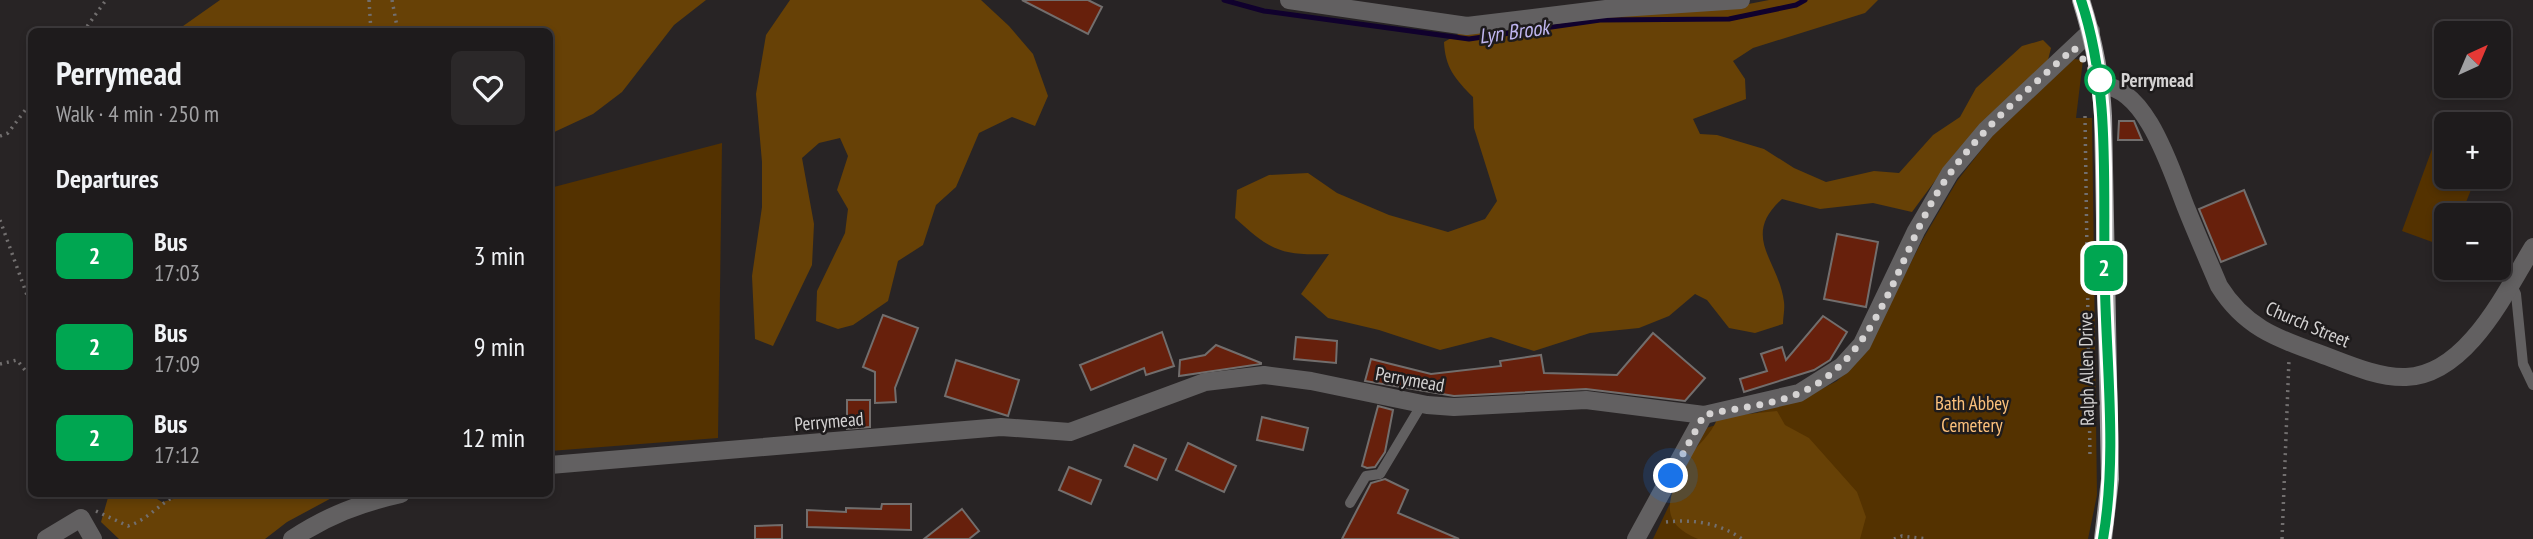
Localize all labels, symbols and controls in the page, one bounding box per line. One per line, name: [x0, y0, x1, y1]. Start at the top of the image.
water label: Lyn Brook: [1477, 13, 1554, 50]
north arrow: [2434, 21, 2511, 98]
map controls: [2434, 21, 2511, 280]
text: Perrymead: [56, 51, 182, 94]
button: heart: [451, 51, 525, 125]
marker: Perrymead: [2085, 65, 2115, 95]
place label: Perrymead: [2121, 68, 2193, 92]
text: Walk · 4 min · 250 m: [56, 99, 219, 128]
button: +: [2434, 112, 2511, 189]
text: Departures: [56, 162, 159, 195]
button: −: [2434, 203, 2511, 280]
text: Bus: [154, 225, 187, 258]
text: 3 min: [474, 239, 525, 272]
text: 2: [89, 240, 100, 271]
line badge: 2: [2081, 245, 2127, 291]
text: 2: [2098, 252, 2110, 283]
text: 17:03: [154, 258, 200, 287]
street label: Church Street: [2262, 296, 2354, 353]
street label: Ralph Allen Drive: [2073, 312, 2099, 426]
text: Bus: [154, 316, 187, 349]
text: 9 min: [474, 330, 525, 363]
text: 2: [89, 331, 100, 362]
text: 17:09: [154, 349, 200, 378]
street label: Perrymead: [1374, 361, 1446, 397]
park label: Bath Abbey Cemetery: [1935, 391, 2010, 437]
street label: Perrymead: [793, 406, 865, 436]
text: Bus: [154, 407, 187, 440]
text: 12 min: [462, 421, 525, 454]
text: 2: [89, 422, 100, 453]
text: 17:12: [154, 440, 200, 469]
your location: [1653, 458, 1688, 493]

